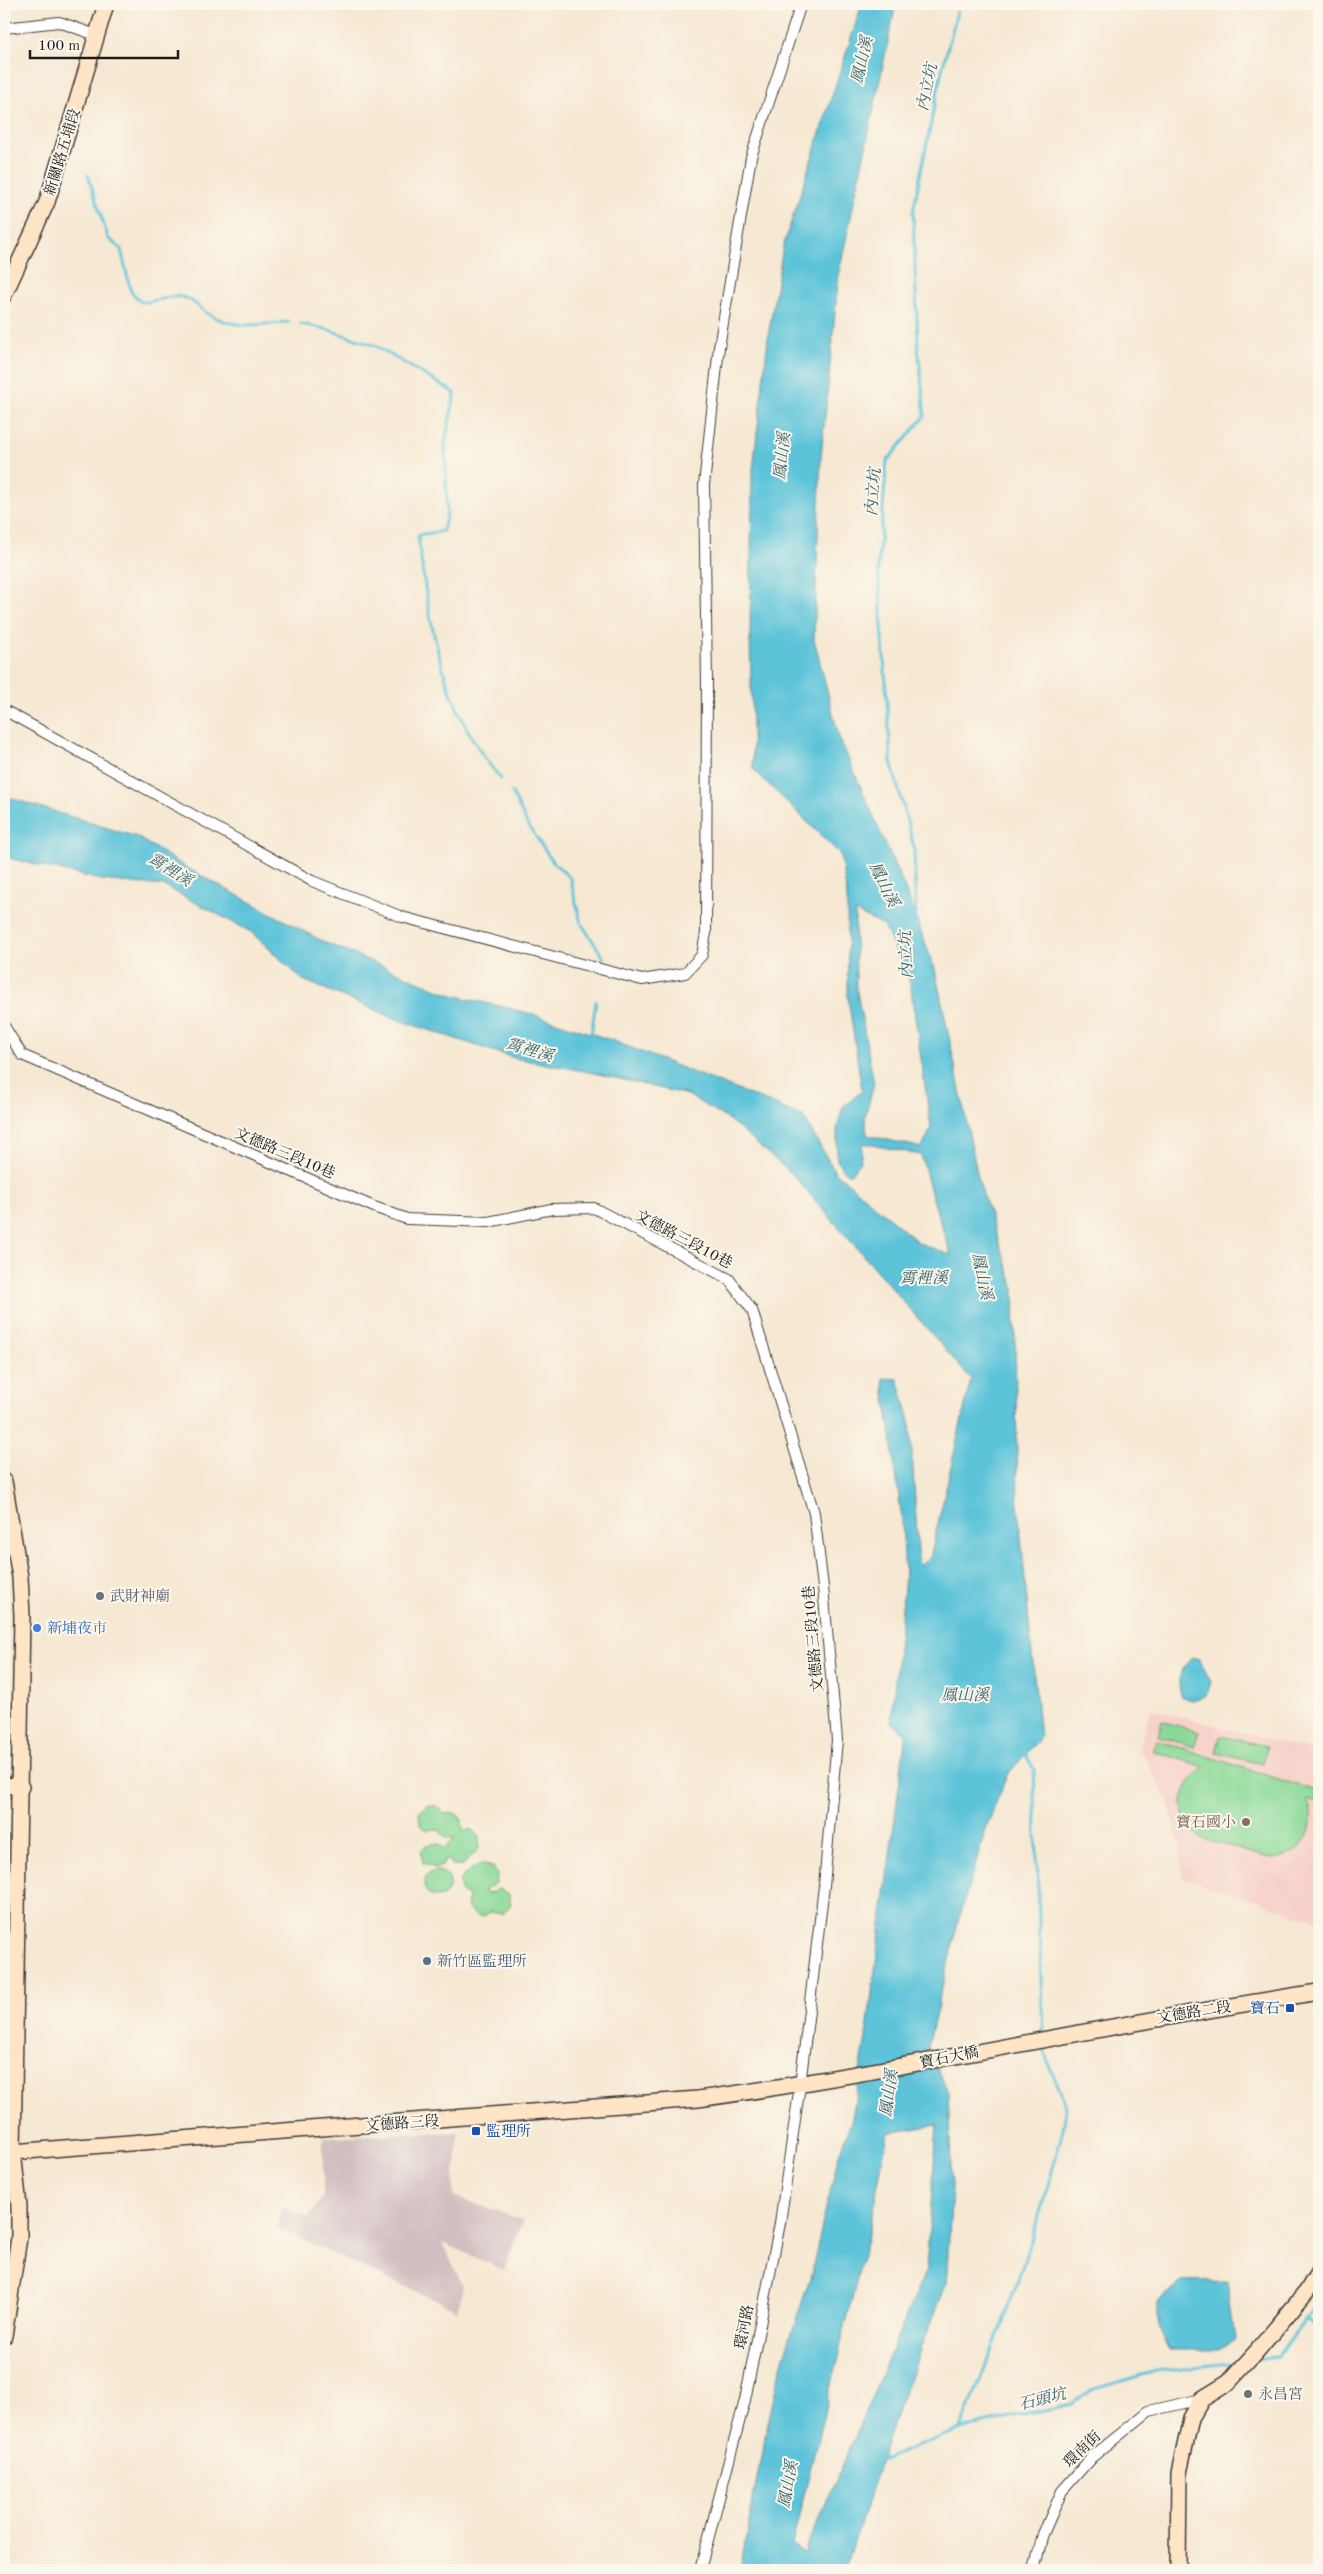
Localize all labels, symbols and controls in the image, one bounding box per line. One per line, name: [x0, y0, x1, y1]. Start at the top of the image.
scale bar: [30, 28, 178, 60]
water label: 鳳山溪: [848, 33, 877, 86]
text: 100 m: [38, 39, 80, 54]
water label: 內立坑: [913, 60, 941, 113]
street label: 新關路五埔段: [41, 107, 84, 198]
water label: 鳳山溪: [771, 429, 794, 481]
water label: 內立坑: [862, 465, 884, 517]
water label: 霄裡溪: [145, 849, 197, 891]
water label: 鳳山溪: [865, 859, 904, 912]
water label: 內立坑: [896, 929, 916, 979]
water label: 霄裡溪: [504, 1034, 557, 1066]
street label: 文德路三段10巷: [232, 1125, 338, 1182]
street label: 文德路三段10巷: [632, 1207, 735, 1272]
water label: 鳳山溪: [968, 1251, 996, 1304]
water label: 霄裡溪: [900, 1269, 950, 1287]
street label: 文德路三段10巷: [800, 1585, 827, 1693]
place label: 武財神廟: [110, 1588, 170, 1605]
marker: 武財神廟: [94, 1590, 106, 1602]
place label: 新埔夜市: [47, 1620, 107, 1637]
marker: 新埔夜市: [31, 1622, 43, 1634]
water label: 鳳山溪: [941, 1686, 991, 1704]
place label: 寶石國小: [1176, 1814, 1236, 1831]
marker: 寶石國小: [1240, 1816, 1252, 1828]
place label: 新竹區監理所: [437, 1953, 527, 1970]
marker: 新竹區監理所: [421, 1955, 433, 1967]
street label: 文德路二段: [1156, 1998, 1232, 2027]
place label: 寶石: [1250, 2000, 1280, 2017]
marker: 寶石: [1284, 2002, 1296, 2014]
street label: 寶石大橋: [918, 2043, 980, 2072]
water label: 鳳山溪: [877, 2066, 902, 2118]
street label: 文德路三段: [364, 2112, 440, 2135]
place label: 監理所: [486, 2123, 531, 2140]
marker: 監理所: [470, 2125, 482, 2137]
street label: 環河路: [732, 2303, 757, 2351]
water label: 石頭坑: [1017, 2384, 1070, 2414]
place label: 永昌宮: [1258, 2386, 1303, 2403]
marker: 永昌宮: [1242, 2388, 1254, 2400]
street label: 環南街: [1060, 2428, 1104, 2471]
water label: 鳳山溪: [775, 2457, 801, 2509]

